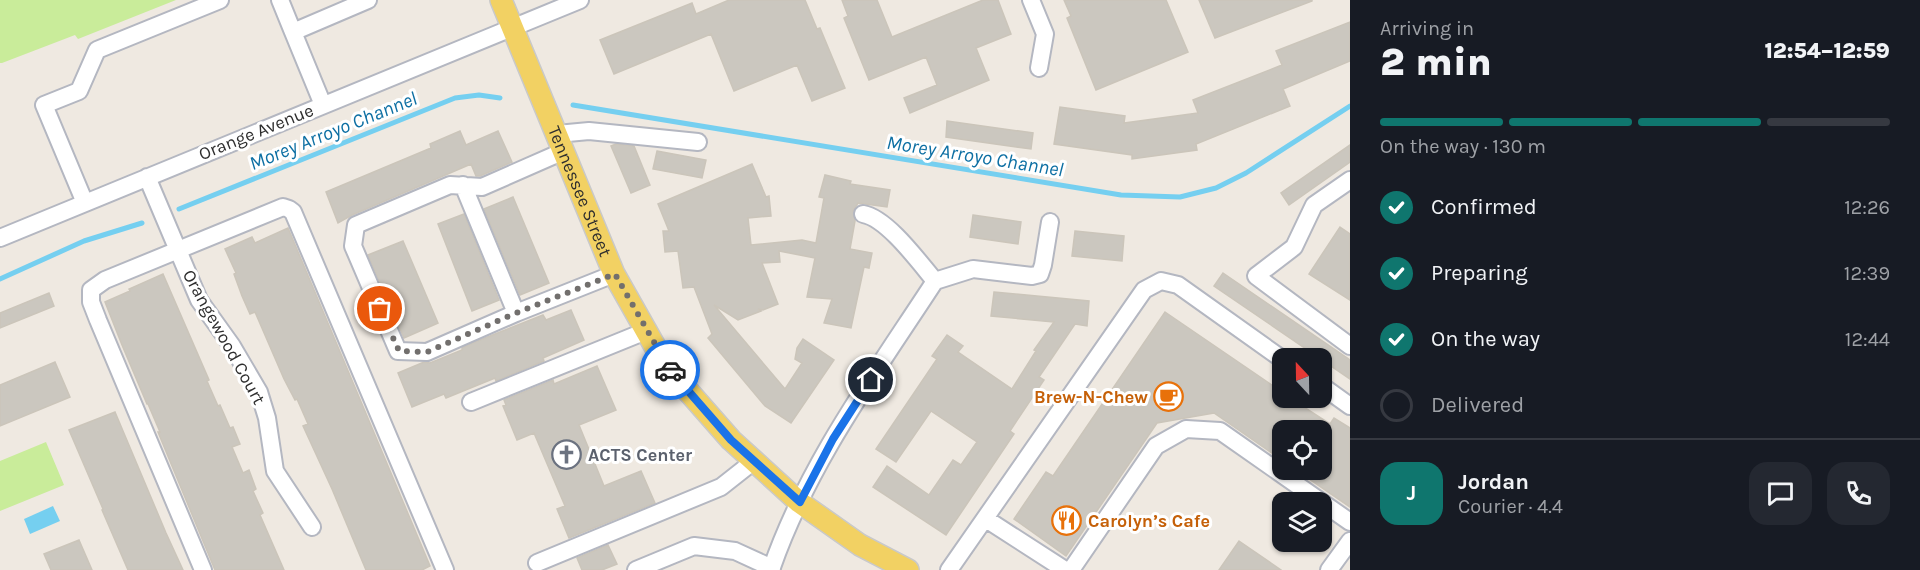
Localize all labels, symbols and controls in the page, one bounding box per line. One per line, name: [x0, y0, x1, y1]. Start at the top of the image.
text: Arriving in: [1380, 17, 1474, 40]
text: 12:54–12:59: [1764, 38, 1890, 64]
text: 2 min: [1380, 39, 1492, 85]
water label: Morey Arroyo Channel: [246, 87, 420, 175]
street label: Orange Avenue: [195, 99, 317, 165]
street label: Tennessee Street: [543, 123, 617, 260]
water label: Morey Arroyo Channel: [885, 131, 1065, 181]
text: On the way · 130 m: [1380, 135, 1546, 158]
icon: check: [1380, 191, 1413, 224]
text: Confirmed: [1431, 194, 1537, 220]
text: 12:26: [1844, 196, 1890, 219]
icon: check: [1380, 257, 1413, 290]
text: Preparing: [1431, 260, 1528, 286]
text: 12:39: [1844, 262, 1890, 285]
street label: Orangewood Court: [178, 266, 270, 409]
pin: [354, 283, 405, 334]
icon: bag: [363, 292, 396, 325]
icon: check: [1380, 323, 1413, 356]
text: On the way: [1431, 326, 1540, 352]
text: 12:44: [1845, 328, 1890, 351]
courier: [640, 340, 700, 400]
north arrow: [1272, 348, 1332, 408]
map controls: [1272, 348, 1332, 552]
icon: car: [654, 354, 687, 387]
pin: [845, 354, 896, 405]
icon: home: [854, 363, 887, 396]
cafe icon: Brew-N-Chew: [1153, 381, 1185, 413]
place label: Brew-N-Chew: [1034, 386, 1148, 408]
text: Delivered: [1431, 392, 1524, 418]
button: locate: [1272, 420, 1332, 480]
church icon: ACTS Center: [551, 439, 583, 471]
place label: ACTS Center: [588, 444, 692, 466]
button: chat: [1749, 462, 1812, 525]
button: phone: [1827, 462, 1890, 525]
text: Jordan: [1458, 469, 1529, 495]
text: J: [1407, 480, 1416, 506]
button: layers: [1272, 492, 1332, 552]
text: Courier · 4.4: [1458, 495, 1563, 518]
restaurant icon: Carolyn’s Cafe: [1051, 505, 1083, 537]
place label: Carolyn’s Cafe: [1088, 510, 1210, 532]

